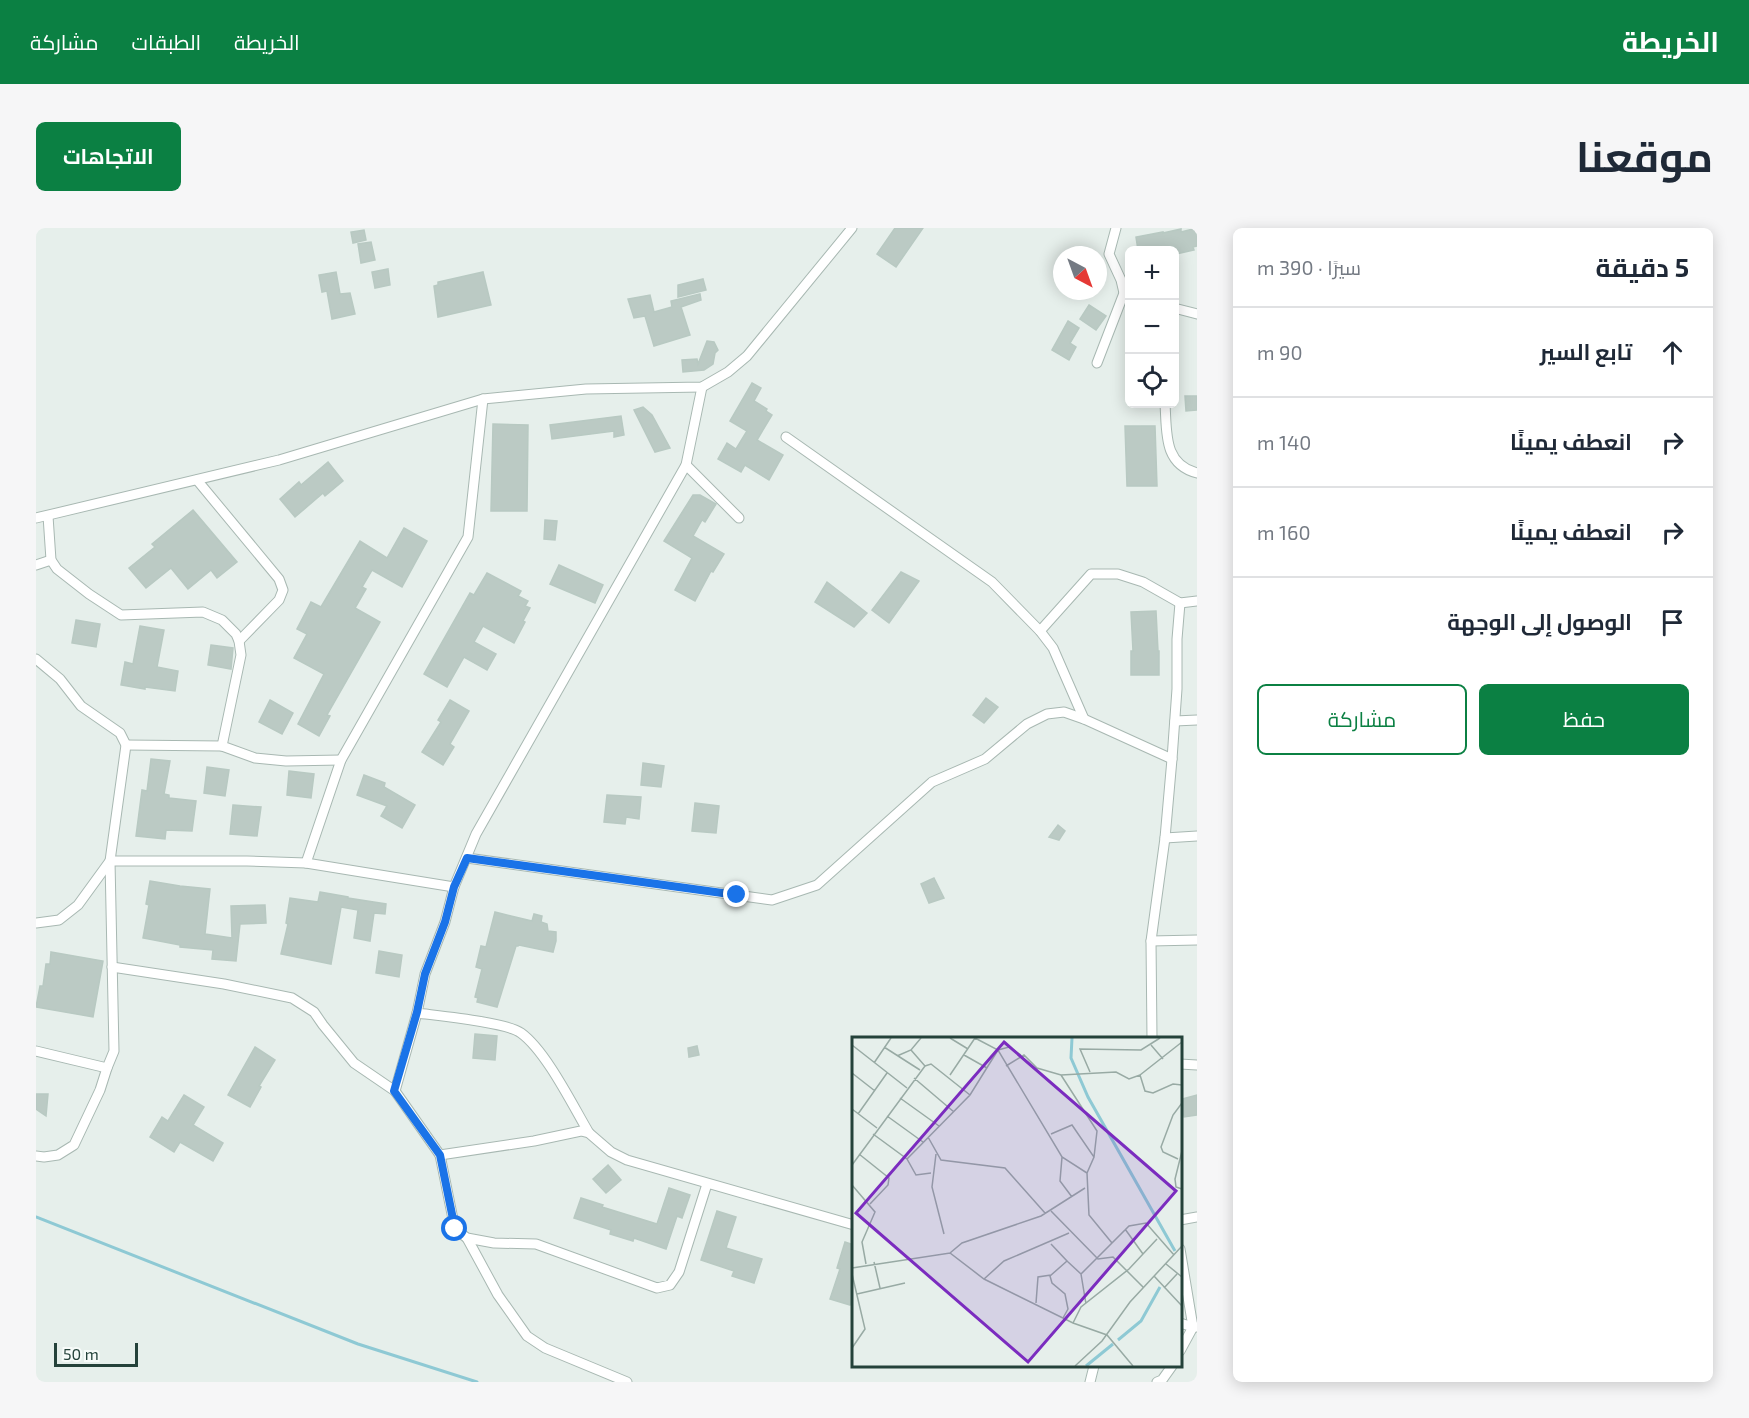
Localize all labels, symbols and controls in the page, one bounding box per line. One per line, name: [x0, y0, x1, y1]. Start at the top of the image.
text: الخريطة: [1622, 24, 1719, 58]
text: مشاركة: [30, 29, 99, 54]
text: الطبقات: [132, 29, 201, 54]
text: الخريطة: [234, 29, 300, 54]
button: الاتجاهات: [36, 122, 181, 191]
text: موقعنا: [1576, 130, 1713, 180]
north arrow: [1053, 246, 1107, 300]
map controls: [1125, 246, 1179, 408]
button: +: [1125, 246, 1179, 300]
text: 5 دقيقة: [1596, 251, 1689, 282]
text: سيرًا · 390 m: [1257, 255, 1361, 279]
button: −: [1125, 300, 1179, 354]
icon: ahead: [1656, 336, 1689, 369]
text: تابع السير: [1540, 338, 1632, 364]
text: 90 m: [1257, 340, 1303, 364]
button: locate: [1125, 354, 1179, 408]
icon: right: [1656, 426, 1689, 459]
text: انعطف يمينًا: [1510, 428, 1632, 454]
text: 140 m: [1257, 430, 1311, 454]
icon: right: [1656, 516, 1689, 549]
text: انعطف يمينًا: [1510, 518, 1632, 544]
text: 160 m: [1257, 520, 1310, 544]
icon: arrive: [1656, 606, 1689, 639]
text: الوصول إلى الوجهة: [1447, 608, 1632, 634]
button: مشاركة: [1257, 684, 1467, 755]
button: حفظ: [1479, 684, 1689, 755]
route end: [723, 881, 749, 907]
inset map: [852, 1037, 1182, 1367]
route start: [441, 1215, 467, 1241]
scale bar: [54, 1340, 138, 1368]
text: 50 m: [63, 1344, 99, 1363]

